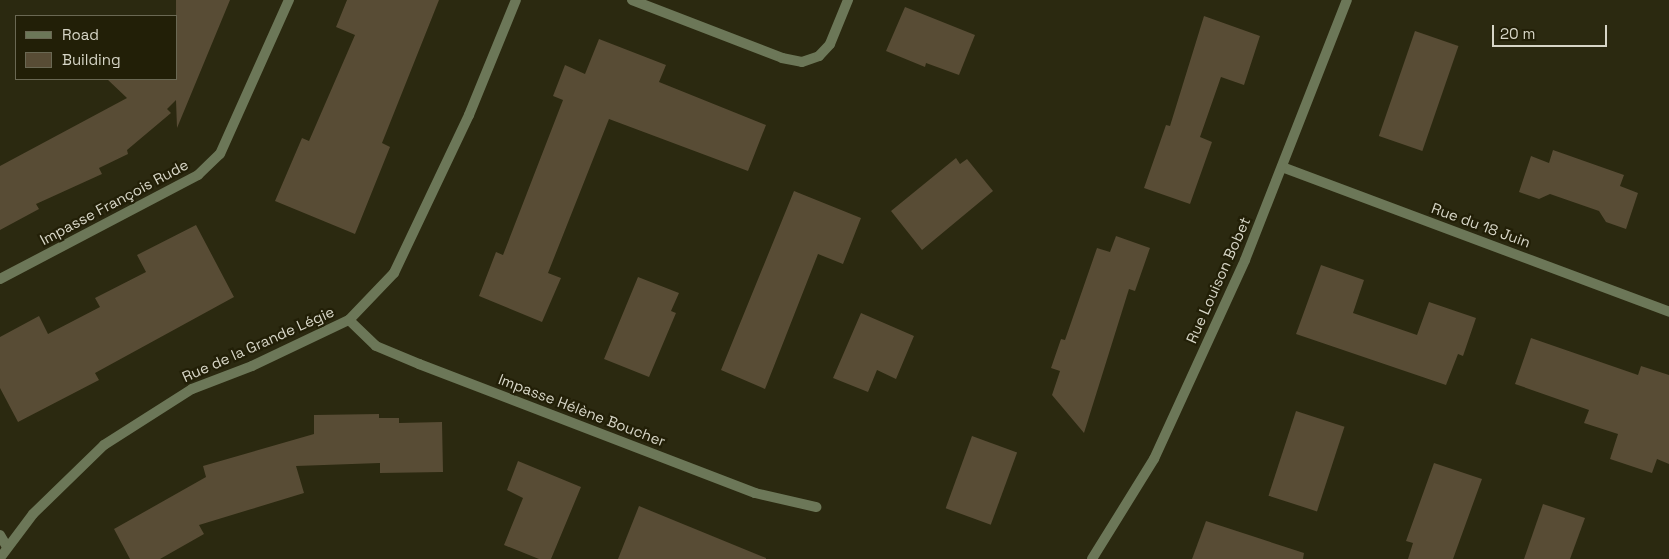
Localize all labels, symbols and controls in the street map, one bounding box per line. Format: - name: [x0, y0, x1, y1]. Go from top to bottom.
- legend: [15, 15, 178, 80]
- scale bar: [1494, 15, 1609, 47]
- text: 20 m: [1500, 24, 1535, 43]
- text: Road: [62, 25, 99, 44]
- text: Building: [62, 50, 121, 69]
- street label: Impasse François Rude: [37, 155, 191, 249]
- street label: Rue du 18 Juin: [1429, 199, 1533, 251]
- street label: Rue Louison Bobet: [1182, 214, 1254, 346]
- street label: Rue de la Grande Légie: [179, 302, 337, 386]
- street label: Impasse Hélène Boucher: [496, 370, 668, 450]

